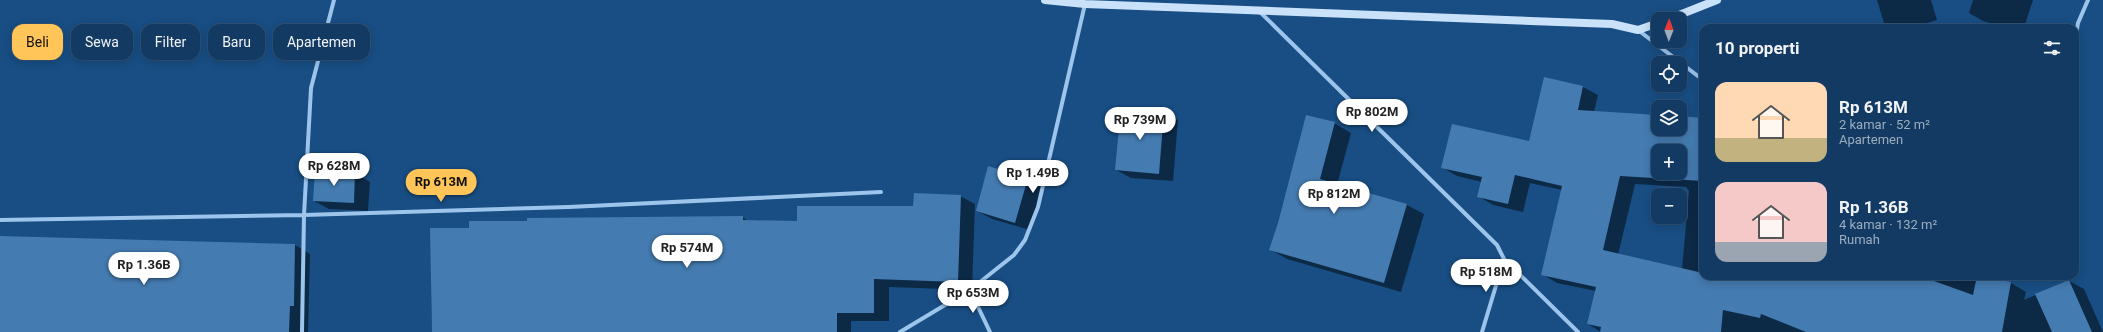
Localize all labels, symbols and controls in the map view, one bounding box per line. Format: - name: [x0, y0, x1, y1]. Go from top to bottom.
- north arrow: [1651, 12, 1687, 48]
- map controls: [1651, 12, 1687, 224]
- chip: Beli: [12, 24, 63, 60]
- chip: Sewa: [71, 24, 133, 60]
- chip: Filter: [141, 24, 200, 60]
- chip: Baru: [208, 24, 265, 60]
- chip: Apartemen: [273, 24, 370, 60]
- icon: filters: [2041, 37, 2063, 59]
- text: 10 properti: [1715, 38, 1800, 58]
- button: locate: [1651, 56, 1687, 92]
- text: Rp 613M: [1839, 97, 1908, 117]
- icon: home: [1747, 98, 1795, 146]
- pin: Rp 802M: [1335, 99, 1409, 133]
- button: layers: [1651, 100, 1687, 136]
- text: Rp 802M: [1346, 104, 1398, 119]
- pin: Rp 739M: [1103, 107, 1177, 141]
- text: Rp 739M: [1114, 112, 1166, 127]
- text: 2 kamar · 52 m²: [1839, 117, 1930, 132]
- text: Apartemen: [1839, 132, 1903, 147]
- button: +: [1651, 144, 1687, 180]
- pin: Rp 628M: [297, 153, 371, 187]
- text: Rp 628M: [308, 158, 360, 173]
- pin: Rp 1.49B: [992, 160, 1074, 194]
- text: Rp 1.49B: [1006, 165, 1060, 180]
- pin: Rp 613M: [404, 169, 478, 203]
- text: Rp 613M: [415, 174, 467, 189]
- pin: Rp 812M: [1297, 181, 1371, 215]
- text: Rp 812M: [1308, 186, 1360, 201]
- button: −: [1651, 188, 1687, 224]
- text: Rp 1.36B: [1839, 197, 1909, 217]
- icon: home: [1747, 198, 1795, 246]
- text: 4 kamar · 132 m²: [1839, 217, 1937, 232]
- text: Rumah: [1839, 232, 1880, 247]
- pin: Rp 574M: [650, 235, 724, 269]
- text: Rp 574M: [661, 240, 713, 255]
- pin: Rp 1.36B: [103, 252, 185, 286]
- text: Rp 1.36B: [117, 257, 171, 272]
- pin: Rp 518M: [1449, 259, 1523, 293]
- text: Rp 518M: [1460, 264, 1512, 279]
- pin: Rp 653M: [936, 280, 1010, 314]
- text: Rp 653M: [947, 285, 999, 300]

